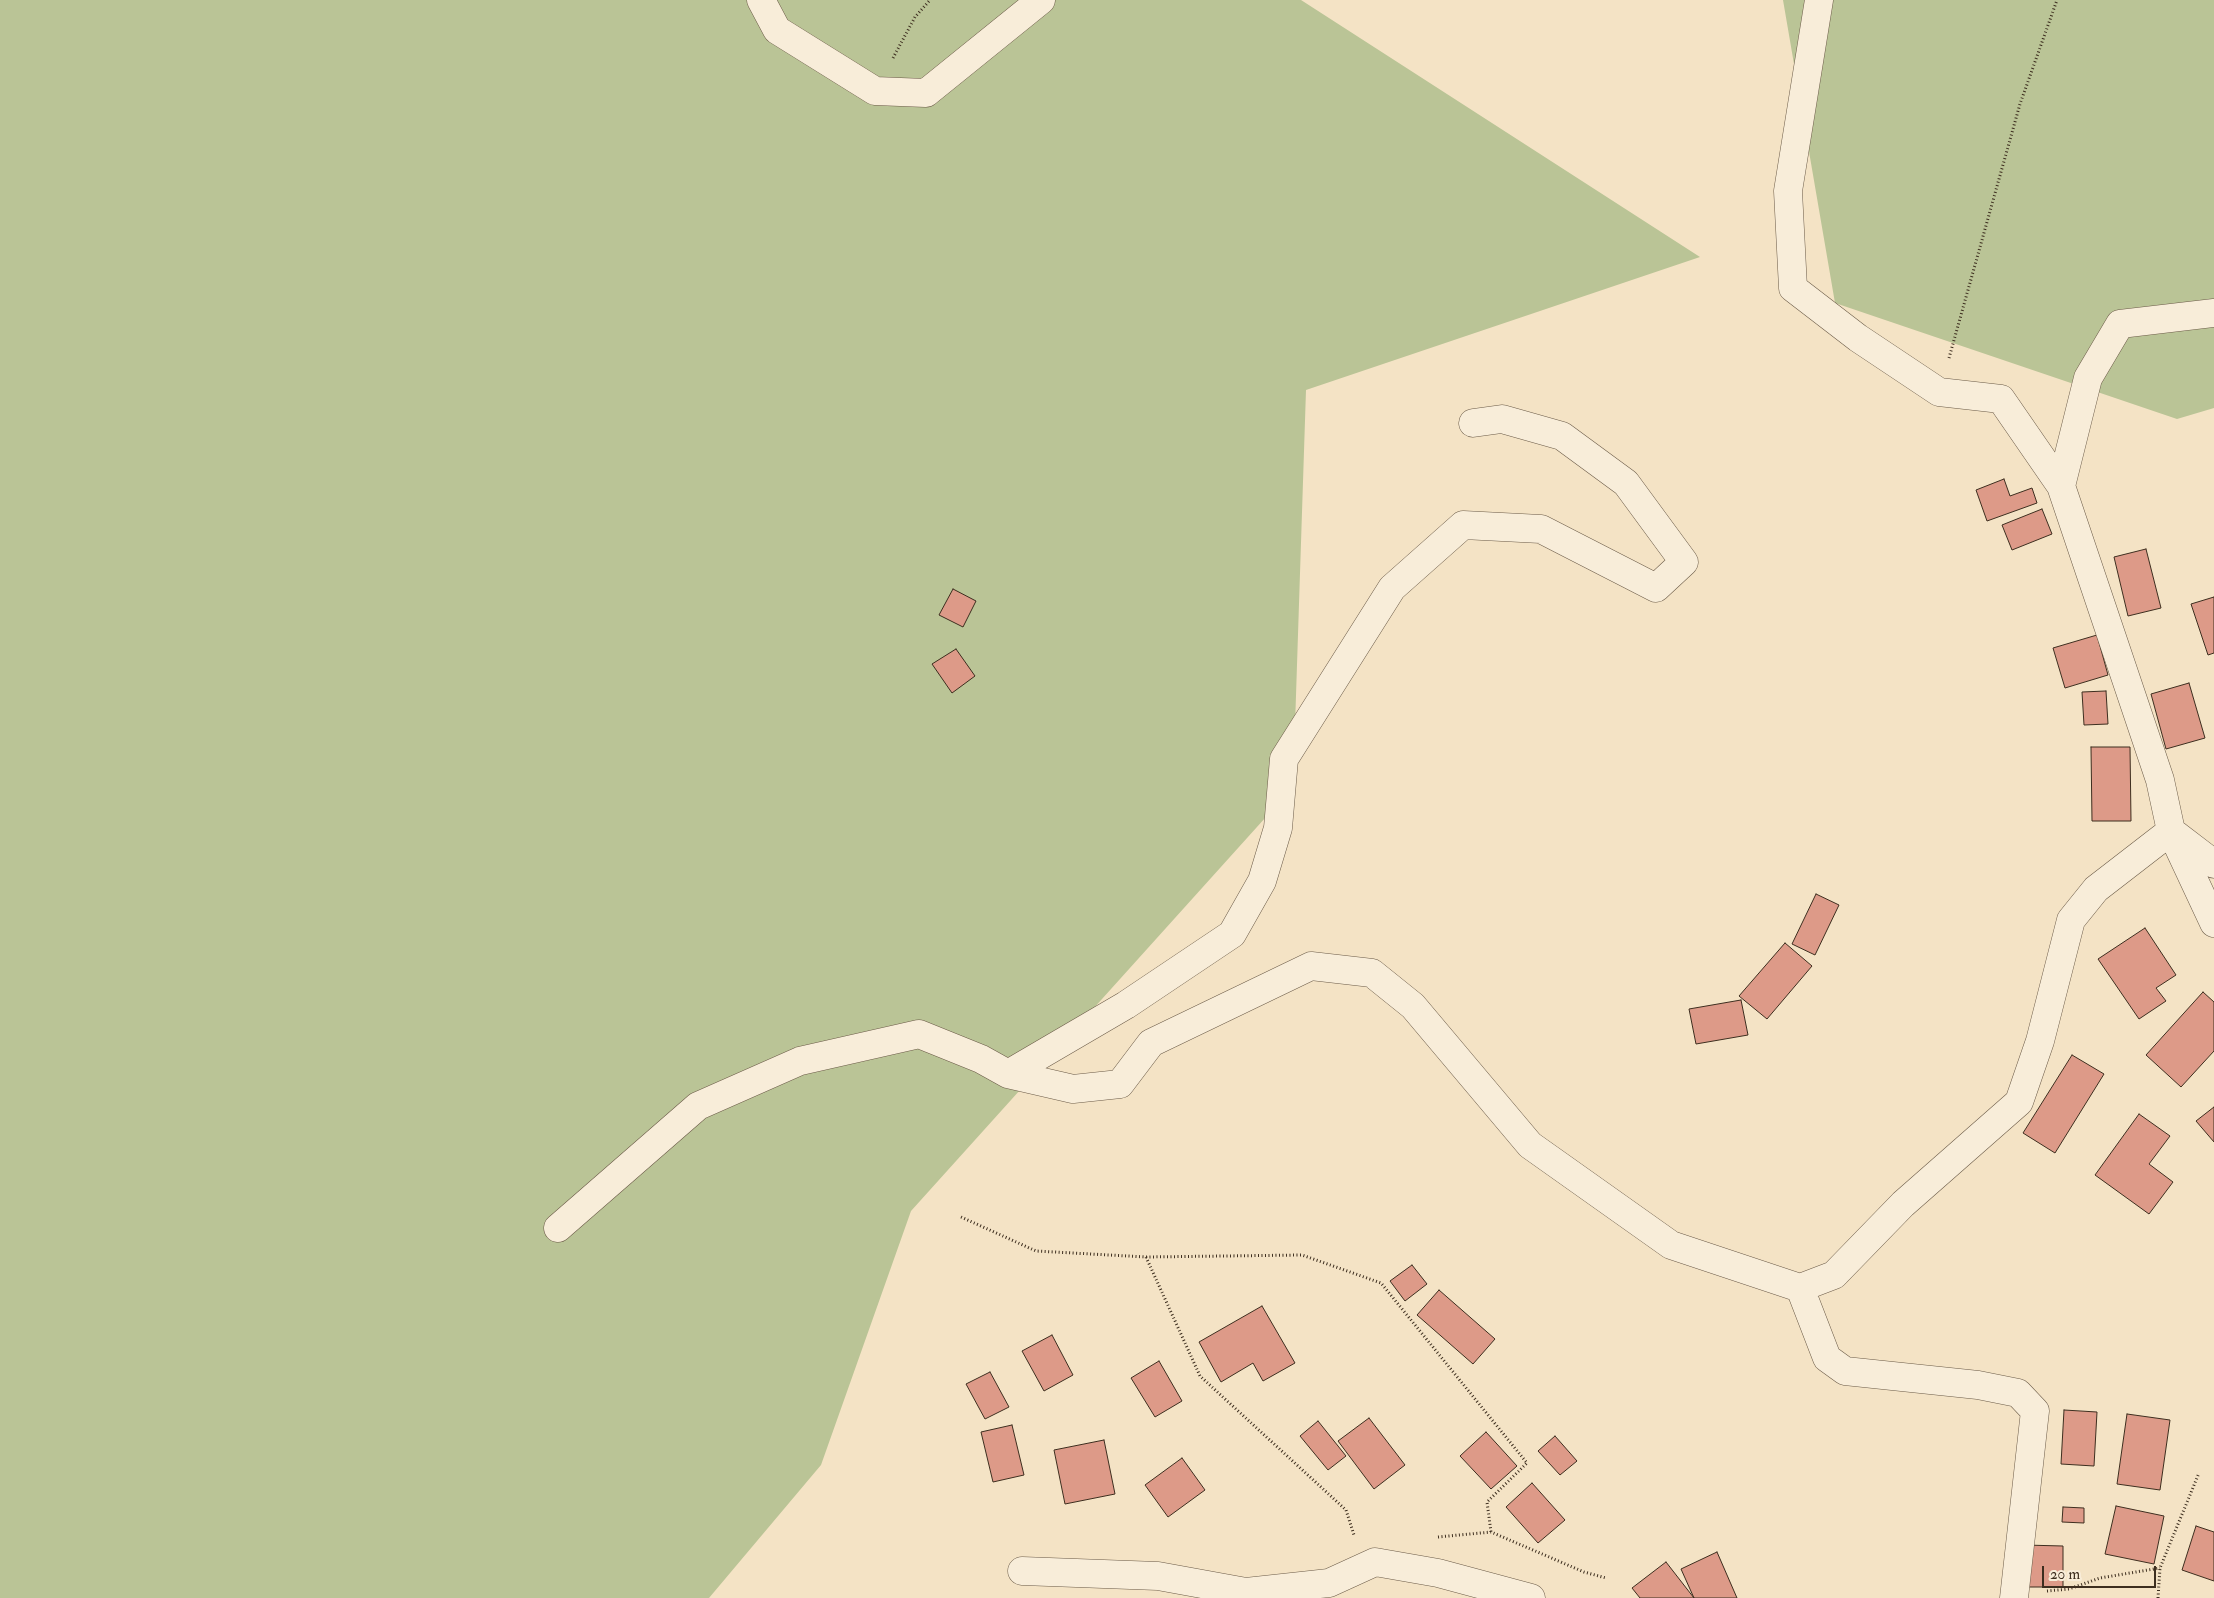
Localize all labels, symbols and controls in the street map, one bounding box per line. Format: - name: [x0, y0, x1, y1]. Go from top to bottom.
- scale bar: [2044, 1556, 2158, 1588]
- text: 20 m: [2050, 1565, 2080, 1584]

